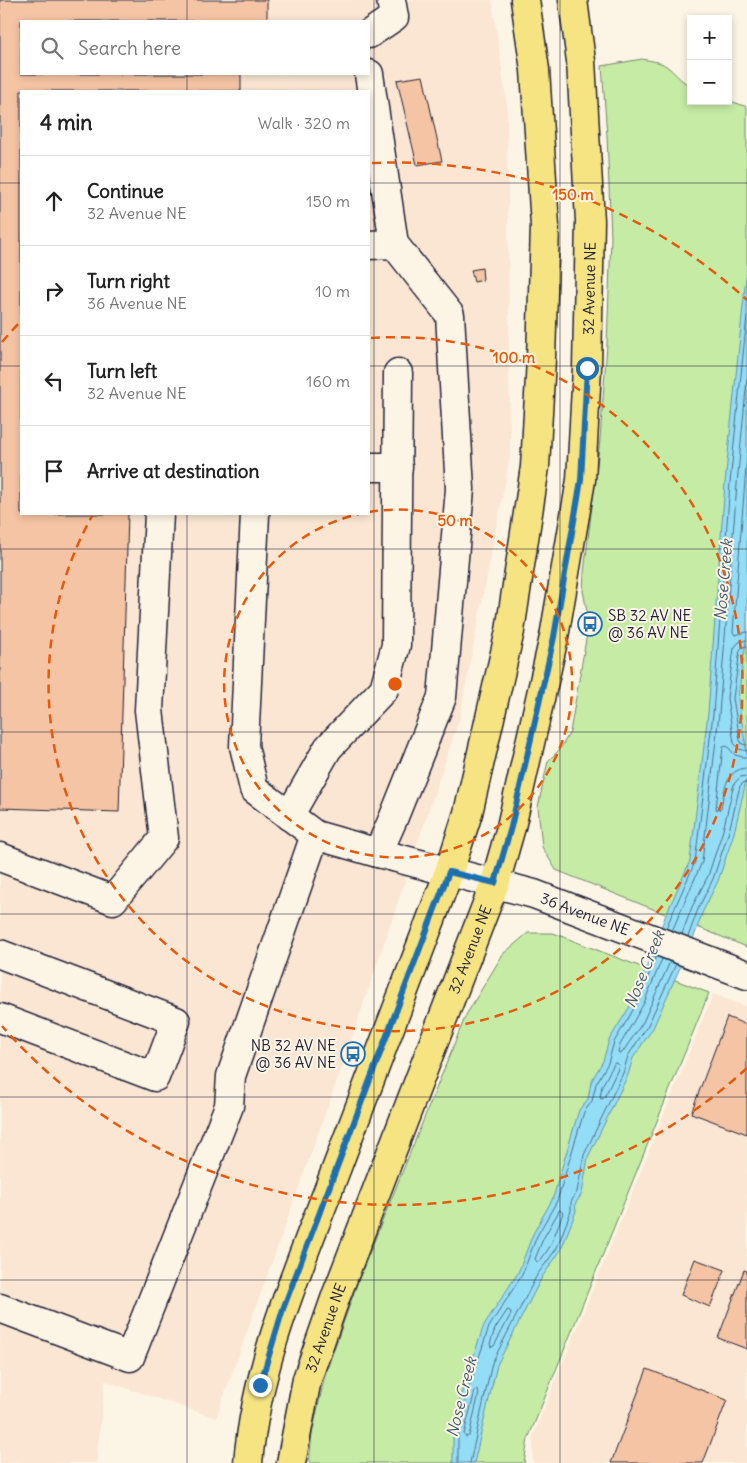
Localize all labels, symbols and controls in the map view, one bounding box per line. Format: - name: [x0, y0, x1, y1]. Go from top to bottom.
- map controls: [687, 15, 732, 105]
- button: +: [687, 15, 732, 60]
- search box: [20, 20, 370, 75]
- icon: search: [38, 34, 66, 62]
- text: Search here: [78, 36, 181, 60]
- button: −: [687, 60, 732, 105]
- text: 4 min: [40, 109, 92, 136]
- text: Walk · 320 m: [258, 113, 350, 133]
- text: Continue: [87, 179, 164, 203]
- text: 150 m: [552, 185, 594, 204]
- icon: ahead: [40, 187, 68, 215]
- text: 150 m: [306, 191, 350, 211]
- text: 32 Avenue NE: [87, 203, 187, 223]
- street label: 32 Avenue NE: [578, 241, 599, 335]
- text: Turn right: [87, 269, 170, 293]
- icon: right: [40, 277, 68, 305]
- text: 10 m: [315, 281, 350, 301]
- text: 36 Avenue NE: [87, 293, 187, 313]
- text: 100 m: [493, 348, 535, 367]
- route start: [576, 357, 599, 380]
- text: Turn left: [87, 359, 157, 383]
- icon: left: [40, 367, 68, 395]
- text: 160 m: [306, 371, 350, 391]
- text: 32 Avenue NE: [87, 383, 187, 403]
- icon: arrive: [40, 457, 68, 485]
- text: Arrive at destination: [87, 459, 260, 483]
- text: 50 m: [437, 511, 473, 530]
- water label: Nose Creek: [709, 537, 737, 621]
- place label: SB 32 AV NE @ 36 AV NE: [608, 606, 692, 642]
- bus stop icon: SB 32 AV NE @ 36 AV NE: [577, 611, 603, 637]
- centre of rings: [386, 675, 404, 693]
- street label: 36 Avenue NE: [538, 888, 633, 939]
- street label: 32 Avenue NE: [444, 902, 495, 996]
- water label: Nose Creek: [619, 926, 669, 1011]
- place label: NB 32 AV NE @ 36 AV NE: [251, 1036, 336, 1072]
- bus stop icon: NB 32 AV NE @ 36 AV NE: [340, 1041, 366, 1067]
- street label: 32 Avenue NE: [301, 1280, 350, 1375]
- water label: Nose Creek: [441, 1353, 481, 1439]
- route end: [249, 1374, 272, 1397]

